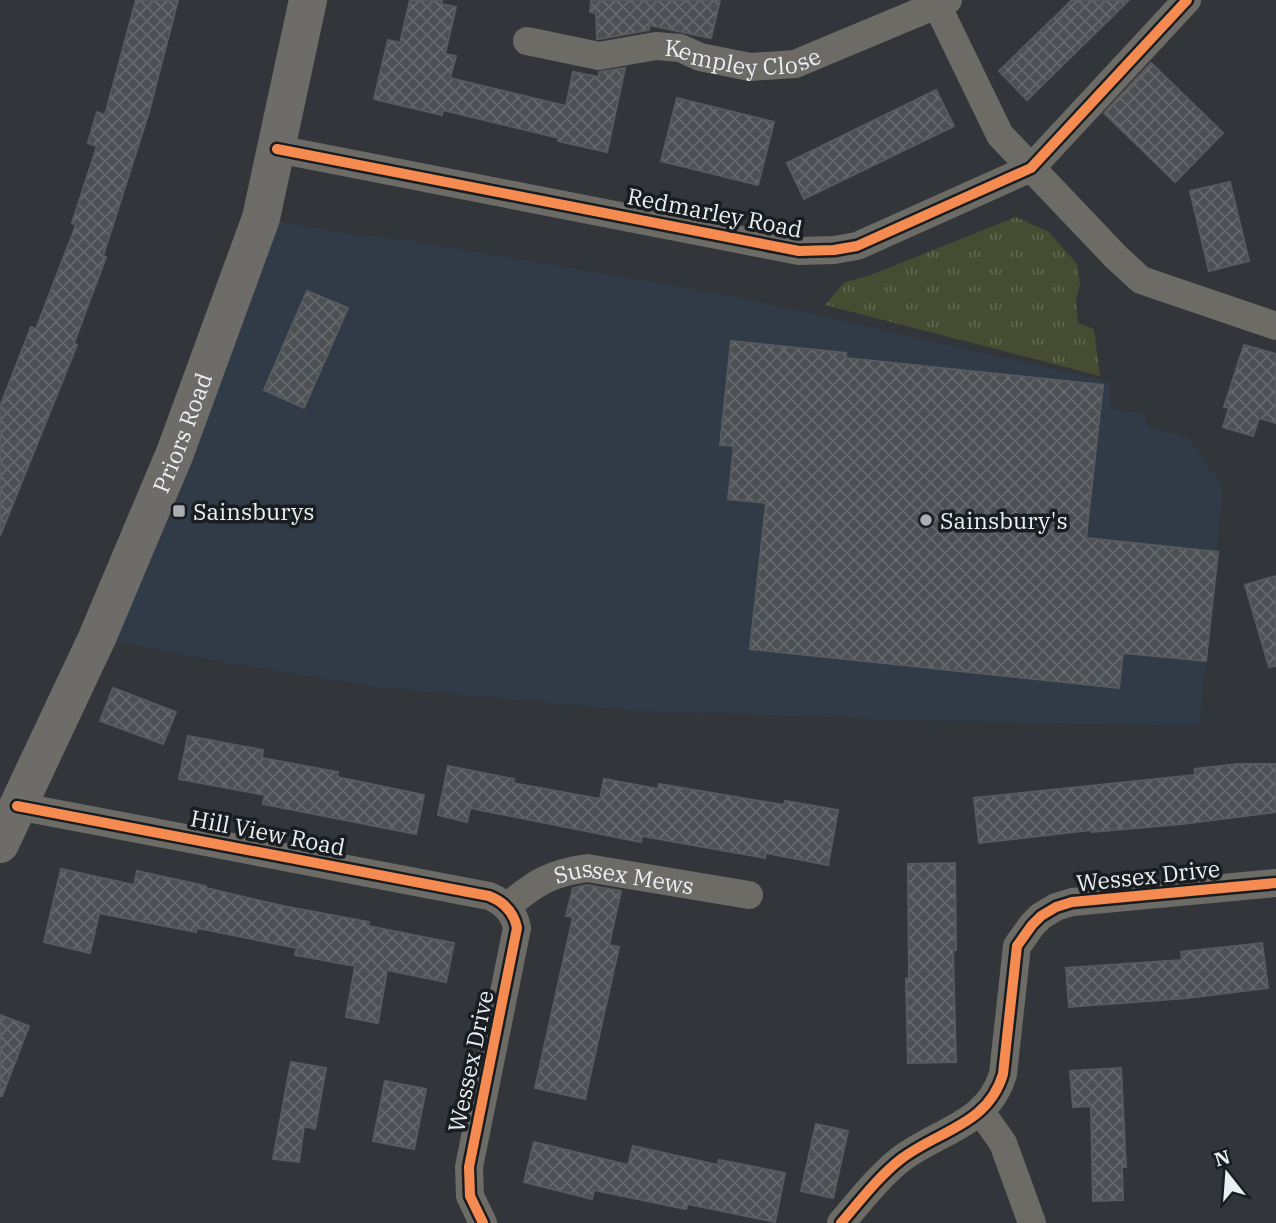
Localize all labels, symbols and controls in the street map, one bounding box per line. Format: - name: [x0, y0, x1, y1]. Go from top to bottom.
- street label: Kempley Close: [664, 32, 825, 82]
- street label: Redmarley Road: [625, 180, 805, 244]
- street label: Priors Road: [145, 368, 218, 497]
- place label: Sainsburys: [193, 496, 314, 526]
- marker: Sainsburys: [171, 503, 187, 519]
- place label: Sainsbury's: [940, 505, 1068, 535]
- marker: Sainsbury's: [918, 512, 934, 528]
- street label: Hill View Road: [188, 802, 348, 862]
- street label: Sussex Mews: [550, 852, 696, 901]
- street label: Wessex Drive: [1075, 853, 1221, 897]
- street label: Wessex Drive: [440, 987, 500, 1135]
- north arrow: [1192, 1139, 1262, 1209]
- text: N: [1211, 1144, 1233, 1171]

